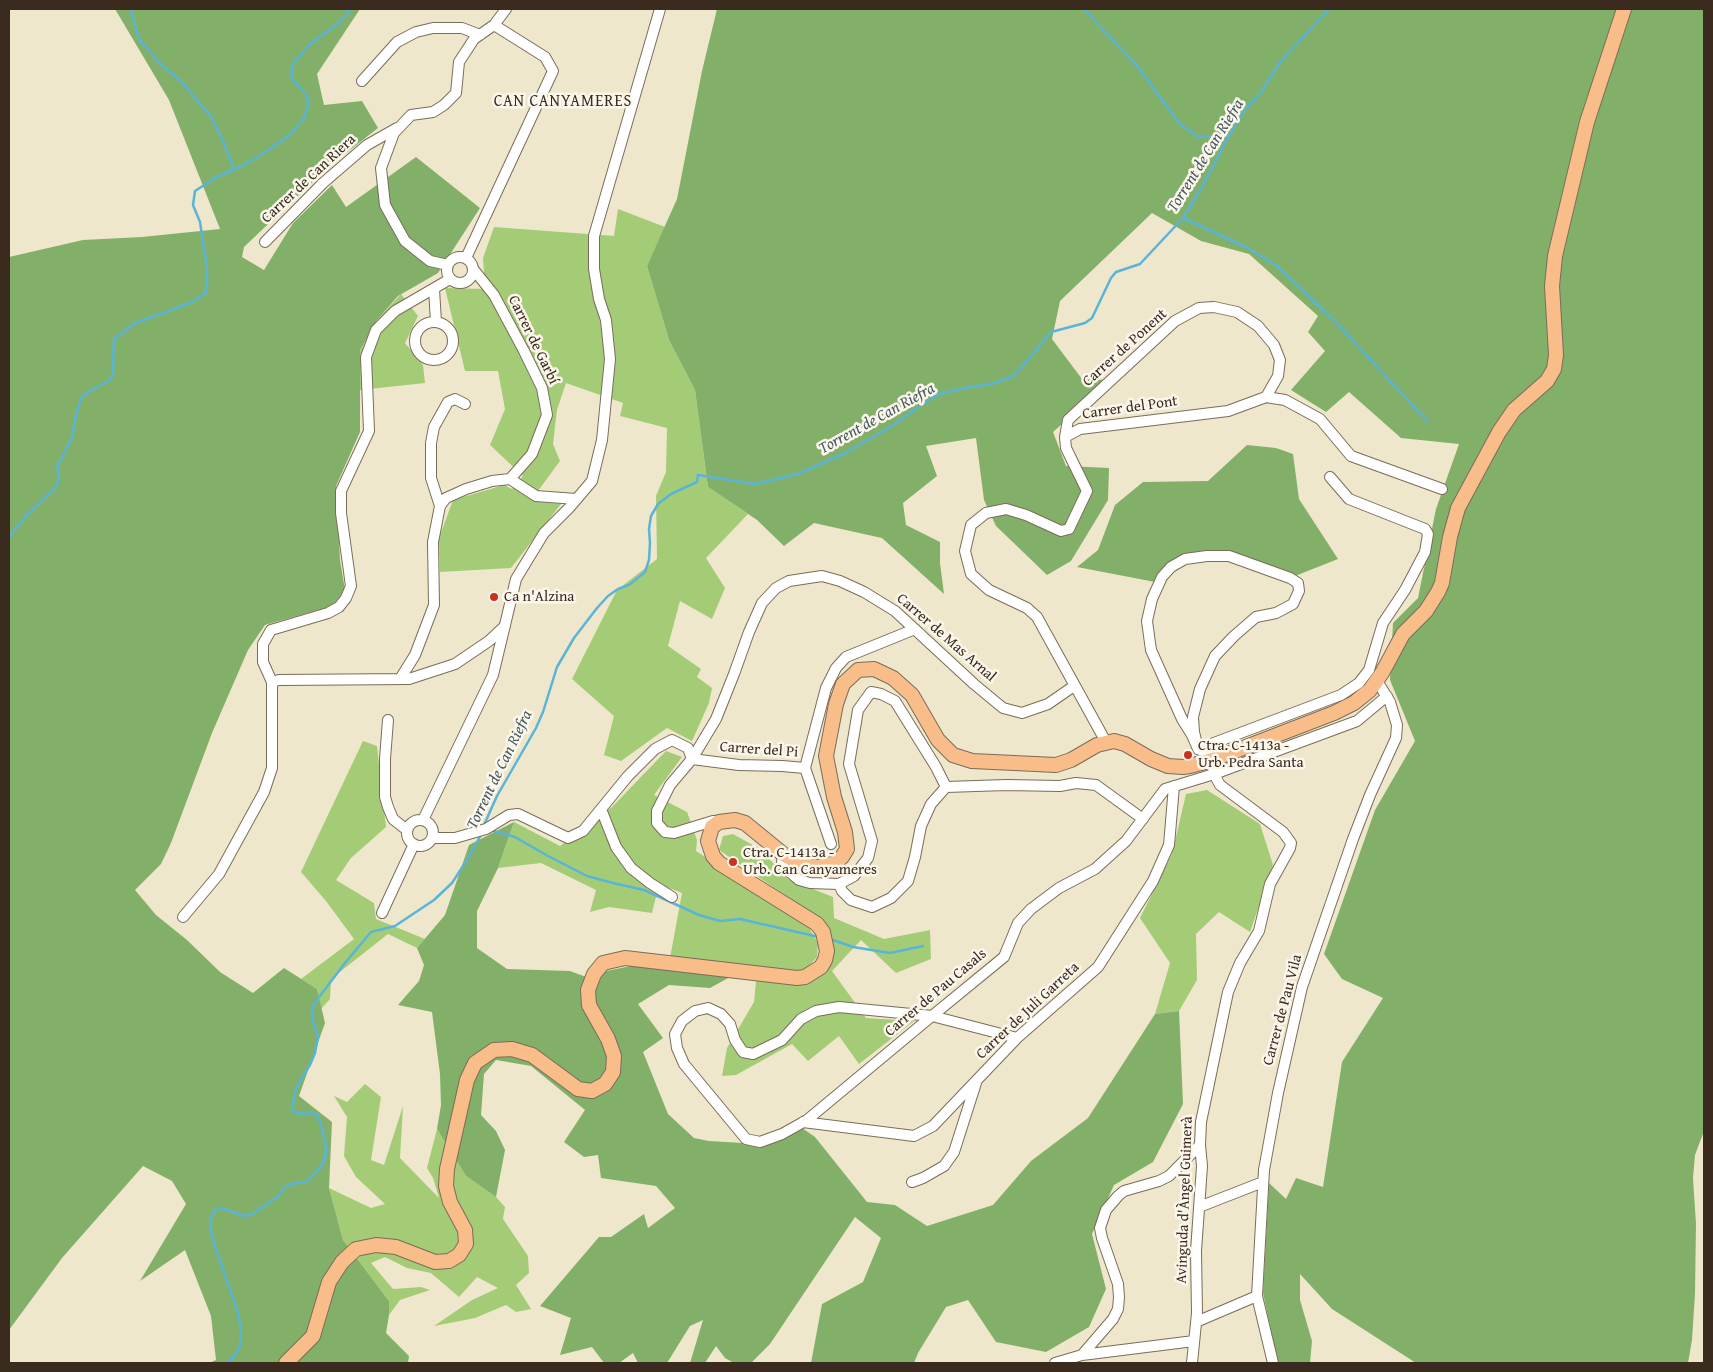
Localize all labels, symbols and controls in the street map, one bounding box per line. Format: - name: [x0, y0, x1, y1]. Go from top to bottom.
- district label: CAN CANYAMERES: [492, 92, 634, 112]
- water label: Torrent de Can Riefra: [1164, 96, 1248, 216]
- street label: Carrer de Can Riera: [258, 131, 360, 227]
- street label: Carrer de Garbí: [504, 293, 562, 387]
- street label: Carrer de Ponent: [1079, 305, 1171, 391]
- water label: Torrent de Can Riefra: [816, 379, 938, 459]
- street label: Carrer del Pont: [1081, 392, 1179, 424]
- place label: Ca n'Alzina: [504, 588, 574, 606]
- street label: Carrer de Mas Arnal: [893, 590, 999, 686]
- marker: Ca n'Alzina: [488, 591, 500, 603]
- water label: Torrent de Can Riefra: [463, 708, 537, 832]
- place label: Ctra. C-1413a - Urb. Pedra Santa: [1198, 737, 1304, 772]
- street label: Carrer del Pi: [719, 738, 799, 762]
- marker: Ctra. C-1413a - Urb. Pedra Santa: [1182, 749, 1194, 761]
- place label: Ctra. C-1413a - Urb. Can Canyameres: [743, 844, 877, 879]
- marker: Ctra. C-1413a - Urb. Can Canyameres: [727, 856, 739, 868]
- street label: Carrer de Pau Casals: [881, 945, 991, 1041]
- street label: Carrer de Pau Vila: [1260, 953, 1306, 1067]
- street label: Carrer de Juli Garreta: [973, 959, 1083, 1063]
- street label: Avinguda d'Àngel Guimerà: [1173, 1116, 1197, 1284]

